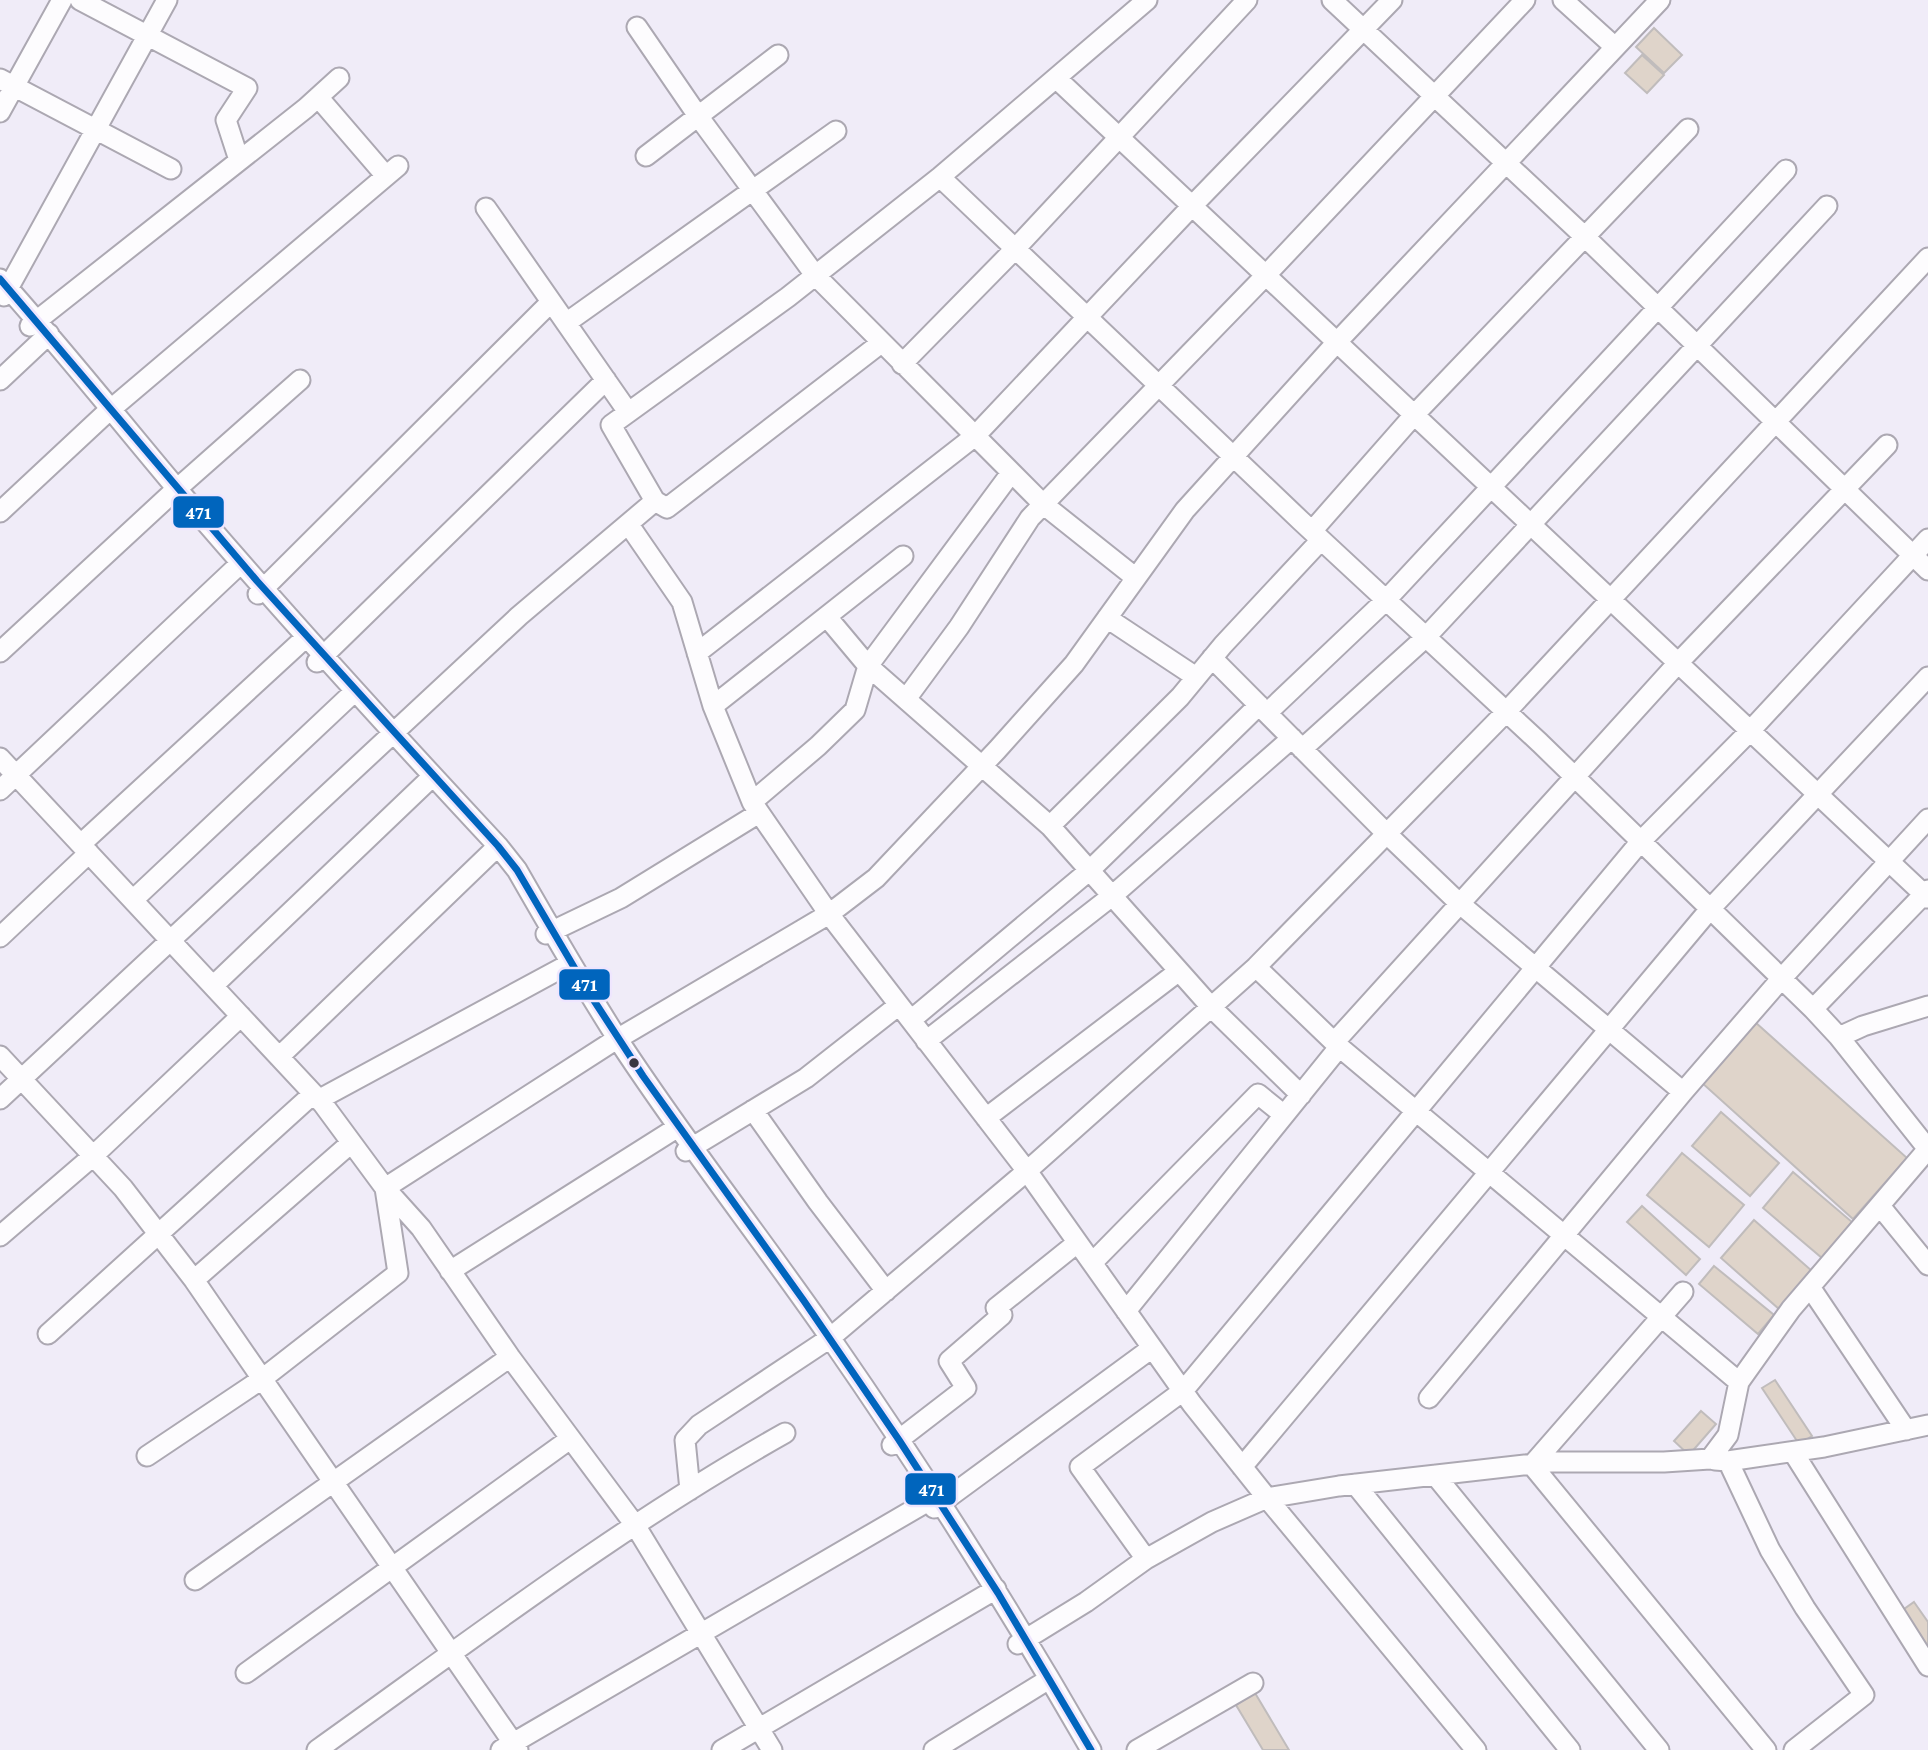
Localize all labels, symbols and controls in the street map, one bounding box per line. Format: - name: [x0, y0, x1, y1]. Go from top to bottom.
- line badge: 471: [172, 495, 225, 529]
- text: 471: [185, 502, 211, 523]
- line badge: 471: [558, 968, 611, 1001]
- text: 471: [571, 974, 597, 995]
- unlabelled marker: [627, 1056, 641, 1070]
- line badge: 471: [904, 1472, 957, 1506]
- text: 471: [918, 1479, 944, 1500]

